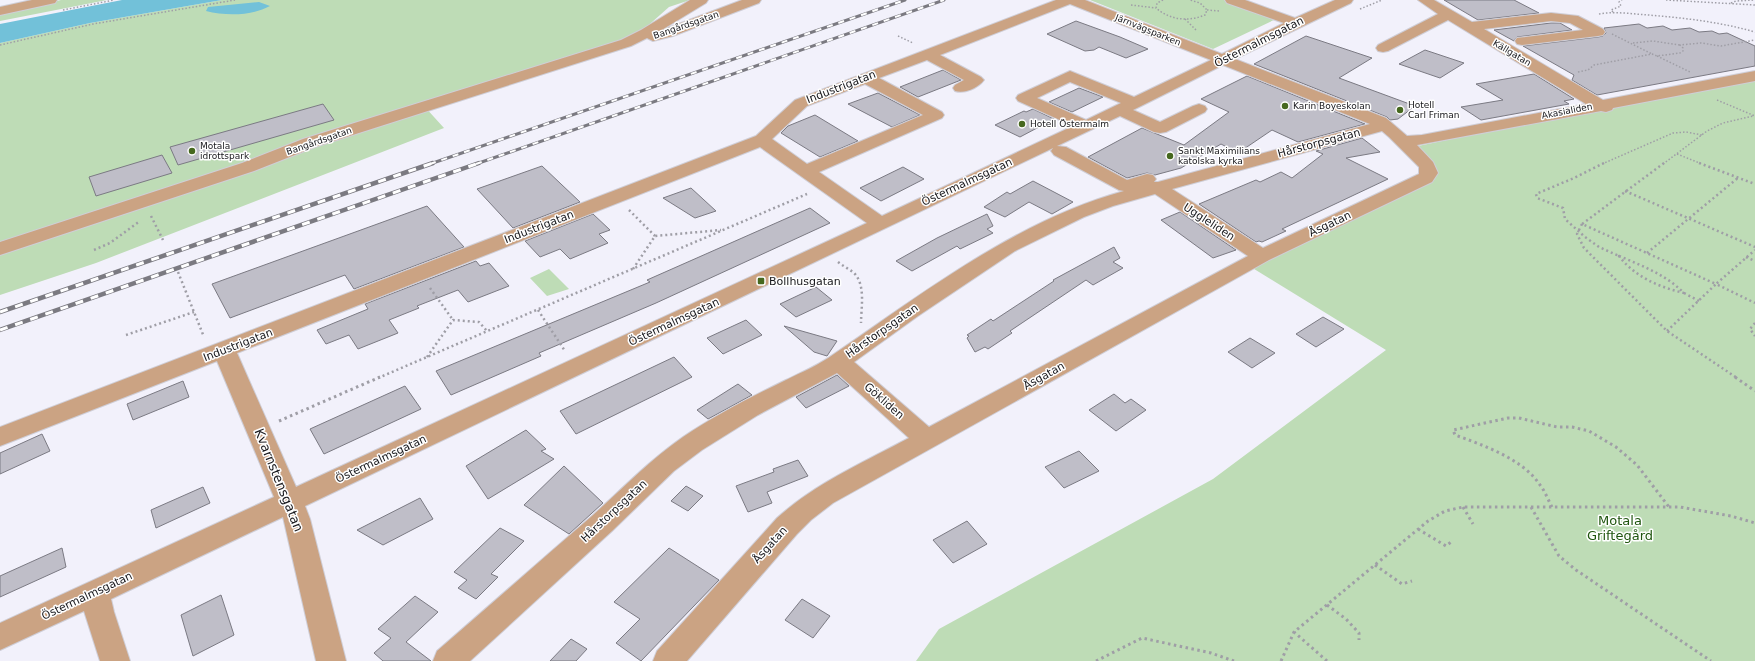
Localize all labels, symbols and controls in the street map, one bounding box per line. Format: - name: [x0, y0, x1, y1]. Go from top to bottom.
- street label: Bangårdsgatan: [652, 9, 720, 41]
- street label: Järnvägsparken: [1113, 12, 1182, 48]
- street label: Östermalmsgatan: [1212, 14, 1306, 70]
- street label: Källgatan: [1491, 38, 1533, 68]
- street label: Industrigatan: [804, 68, 878, 106]
- place label: Hotell Carl Friman: [1408, 100, 1460, 120]
- marker: Karin Boyeskolan: [1280, 101, 1290, 111]
- place label: Karin Boyeskolan: [1293, 101, 1370, 111]
- street label: Akasialiden: [1541, 101, 1593, 121]
- marker: Hotell Carl Friman: [1395, 105, 1405, 115]
- marker: Hotell Östermalm: [1017, 119, 1027, 129]
- place label: Hotell Östermalm: [1030, 119, 1109, 129]
- street label: Bangårdsgatan: [285, 125, 353, 157]
- street label: Hårstorpsgatan: [1276, 126, 1362, 160]
- place label: Motala idrottspark: [200, 141, 250, 161]
- marker: Motala idrottspark: [187, 146, 197, 156]
- place label: Sankt Maximilians katolska kyrka: [1178, 146, 1260, 166]
- marker: Sankt Maximilians katolska kyrka: [1165, 151, 1175, 161]
- street label: Östermalmsgatan: [920, 155, 1014, 209]
- street label: Uggleliden: [1181, 201, 1237, 243]
- street label: Industrigatan: [502, 208, 576, 246]
- street label: Åsgatan: [1307, 209, 1353, 239]
- place label: Bollhusgatan: [769, 275, 841, 288]
- marker: Bollhusgatan: [756, 276, 766, 286]
- street label: Östermalmsgatan: [627, 295, 721, 349]
- street label: Hårstorpsgatan: [843, 301, 921, 361]
- street label: Industrigatan: [201, 326, 275, 364]
- street label: Åsgatan: [1021, 359, 1067, 393]
- street label: Gökliden: [861, 380, 907, 422]
- street label: Kvarnstensgatan: [251, 426, 307, 534]
- street label: Östermalmsgatan: [334, 432, 428, 486]
- street label: Hårstorpsgatan: [578, 477, 650, 545]
- park label: Motala Griftegård: [1587, 513, 1653, 543]
- street label: Åsgatan: [750, 524, 790, 566]
- street label: Östermalmsgatan: [40, 569, 134, 623]

